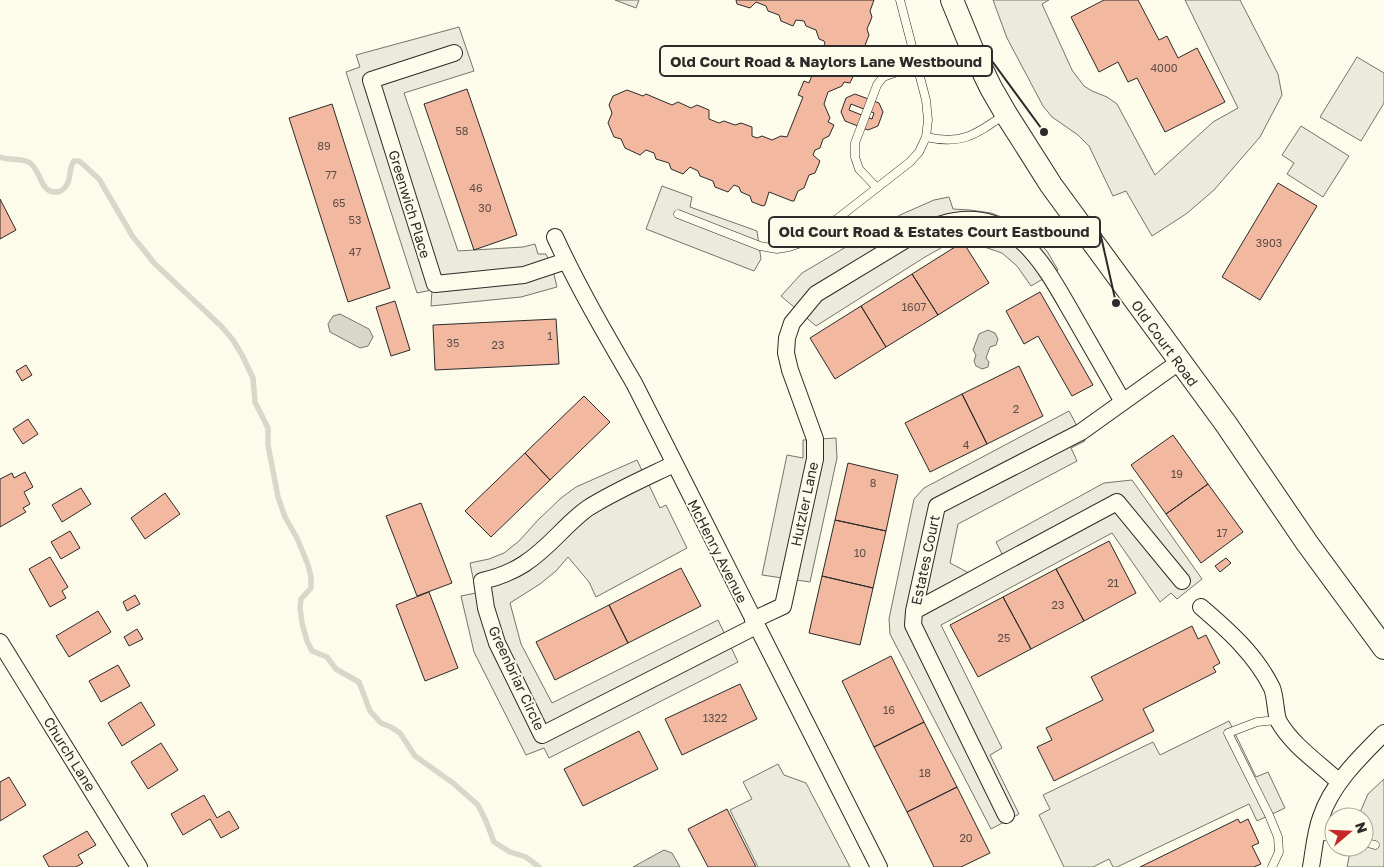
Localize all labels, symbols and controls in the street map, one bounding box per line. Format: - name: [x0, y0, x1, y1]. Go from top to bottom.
- callout: Old Court Road & Naylors Lane Westbound: [660, 46, 992, 76]
- text: Old Court Road & Naylors Lane Westbound: [670, 52, 982, 70]
- house number: 4000: [1150, 61, 1178, 74]
- house number: 58: [455, 124, 469, 137]
- house number: 89: [317, 139, 331, 152]
- street label: Greenwich Place: [385, 148, 435, 260]
- house number: 77: [325, 168, 337, 181]
- house number: 46: [469, 181, 483, 194]
- house number: 65: [332, 196, 346, 209]
- house number: 30: [478, 201, 492, 214]
- house number: 53: [349, 213, 361, 226]
- callout: Old Court Road & Estates Court Eastbound: [769, 217, 1100, 247]
- text: Old Court Road & Estates Court Eastbound: [779, 222, 1089, 240]
- house number: 3903: [1256, 236, 1282, 249]
- house number: 47: [349, 245, 361, 258]
- street label: Old Court Road: [1128, 297, 1202, 389]
- house number: 1607: [902, 300, 926, 313]
- house number: 1: [547, 329, 553, 342]
- house number: 35: [447, 336, 459, 349]
- house number: 23: [492, 338, 504, 351]
- house number: 2: [1013, 402, 1019, 415]
- house number: 4: [963, 438, 970, 451]
- street label: Hutzler Lane: [787, 460, 821, 548]
- house number: 19: [1171, 467, 1183, 480]
- house number: 8: [870, 476, 877, 489]
- street label: McHenry Avenue: [685, 496, 751, 606]
- street label: Estates Court: [907, 513, 943, 607]
- house number: 17: [1216, 526, 1228, 539]
- house number: 10: [854, 546, 866, 559]
- house number: 21: [1107, 576, 1119, 589]
- house number: 23: [1052, 598, 1064, 611]
- street label: Greenbriar Circle: [485, 623, 549, 733]
- house number: 25: [998, 631, 1010, 644]
- house number: 16: [883, 703, 895, 716]
- house number: 1322: [703, 711, 727, 724]
- street label: Church Lane: [40, 714, 100, 794]
- house number: 18: [919, 766, 931, 779]
- north arrow: [1324, 807, 1374, 857]
- text: N: [1352, 820, 1372, 835]
- house number: 20: [959, 831, 973, 844]

